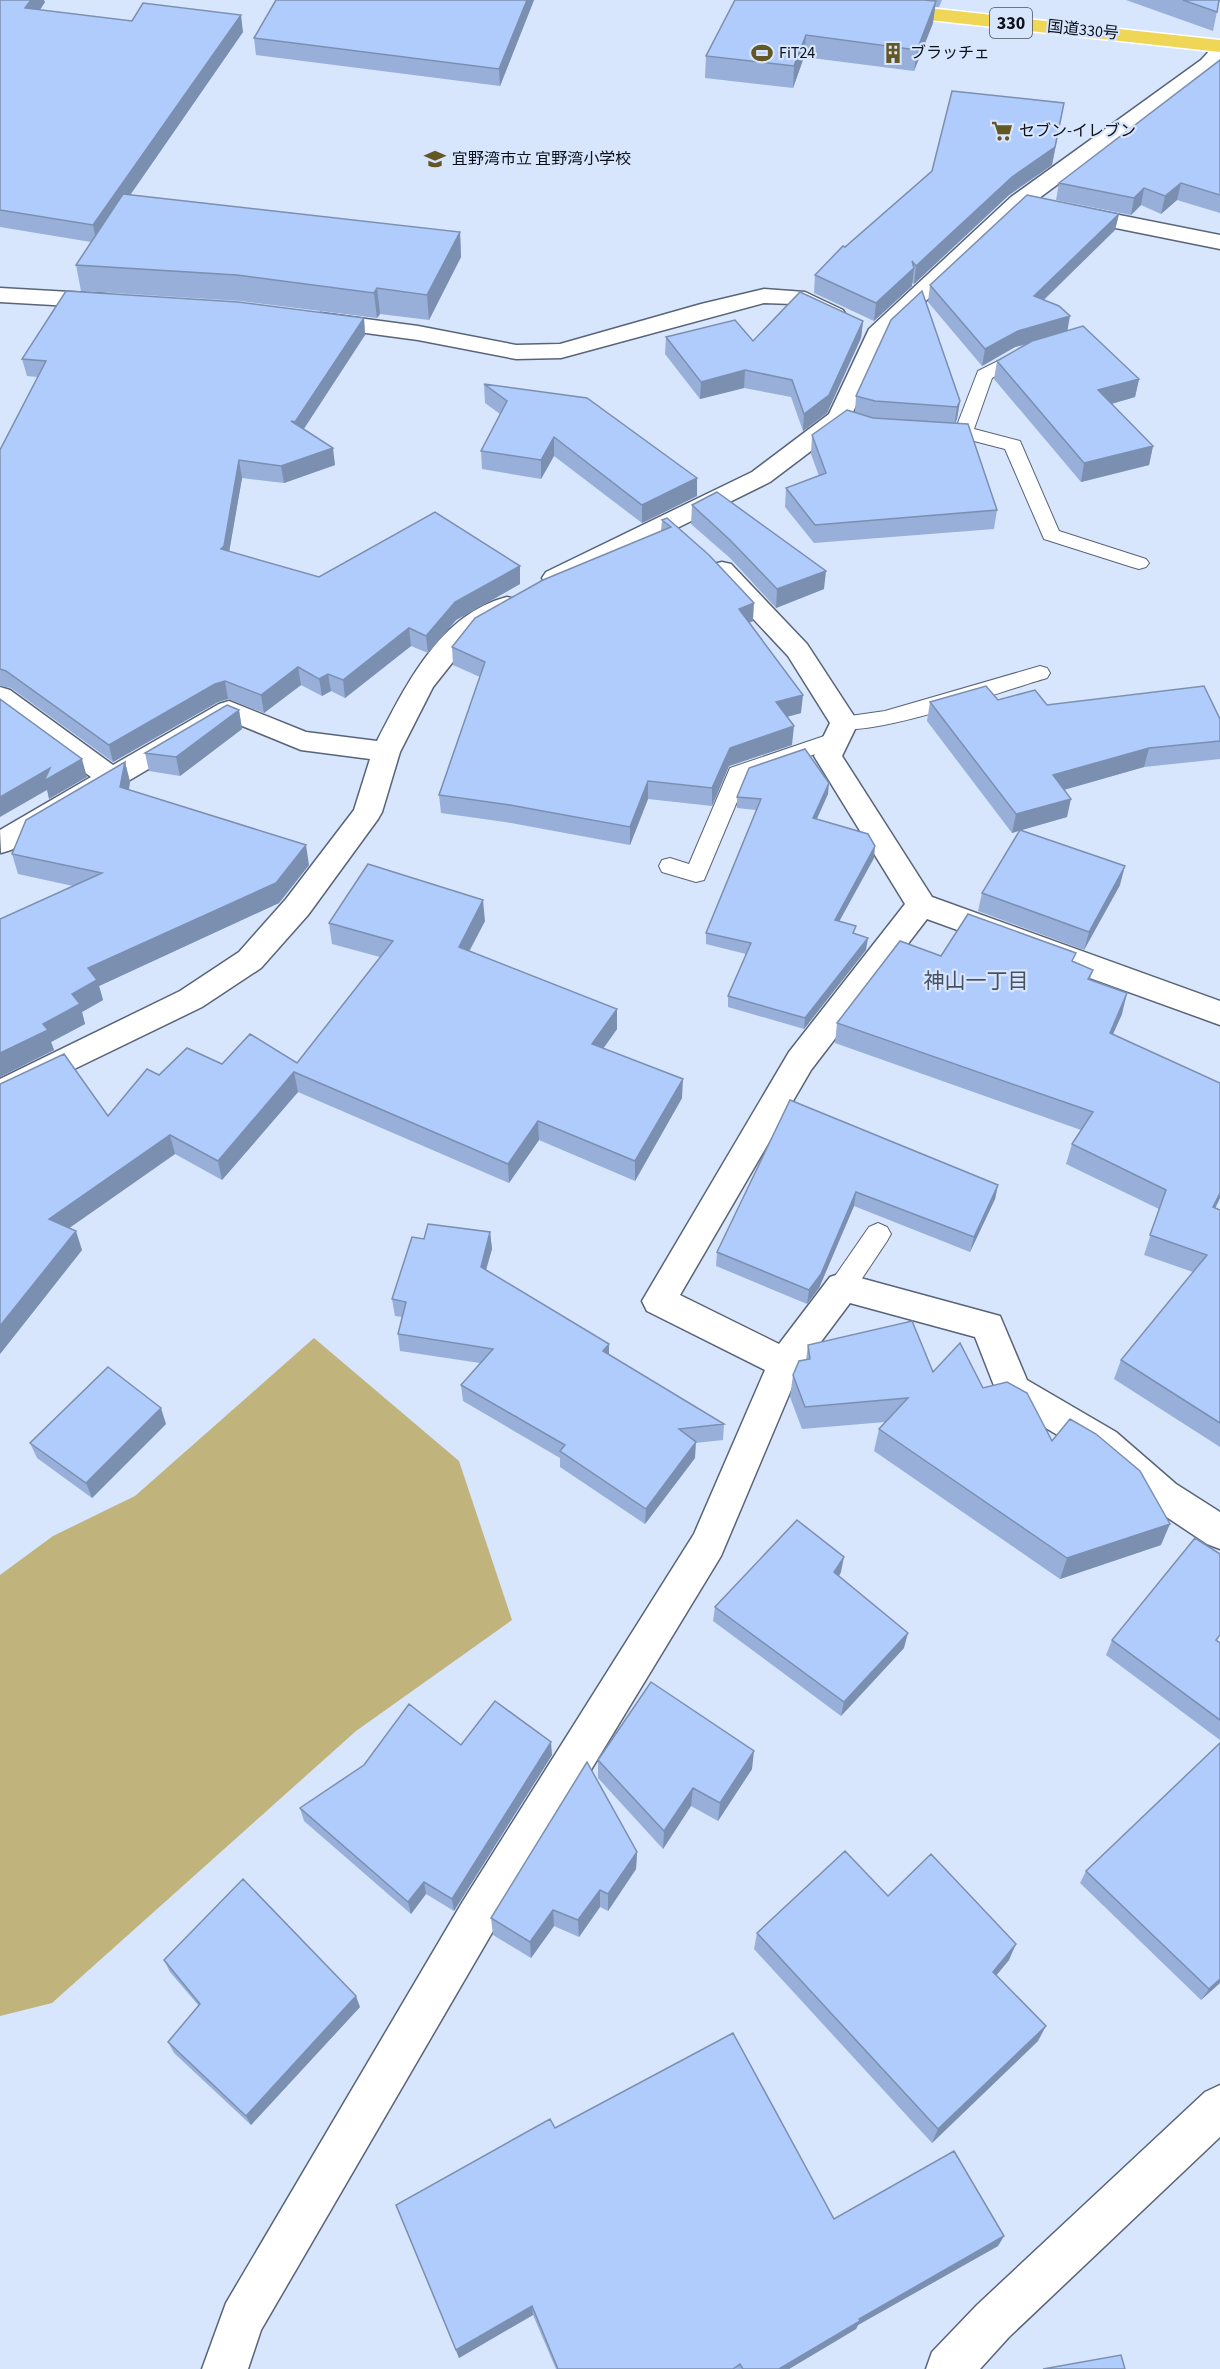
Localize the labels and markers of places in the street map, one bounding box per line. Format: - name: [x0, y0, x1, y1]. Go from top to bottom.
- sports icon: FiT24: [750, 41, 774, 65]
- building icon: ブラッチェ: [881, 41, 905, 65]
- place label: FiT24: [779, 42, 815, 64]
- place label: ブラッチェ: [910, 42, 990, 64]
- supermarket icon: セブン-イレブン: [990, 119, 1014, 143]
- place label: セブン-イレブン: [1019, 120, 1136, 142]
- school or university icon: 宜野湾市立 宜野湾小学校: [423, 147, 447, 171]
- place label: 宜野湾市立 宜野湾小学校: [452, 148, 631, 170]

